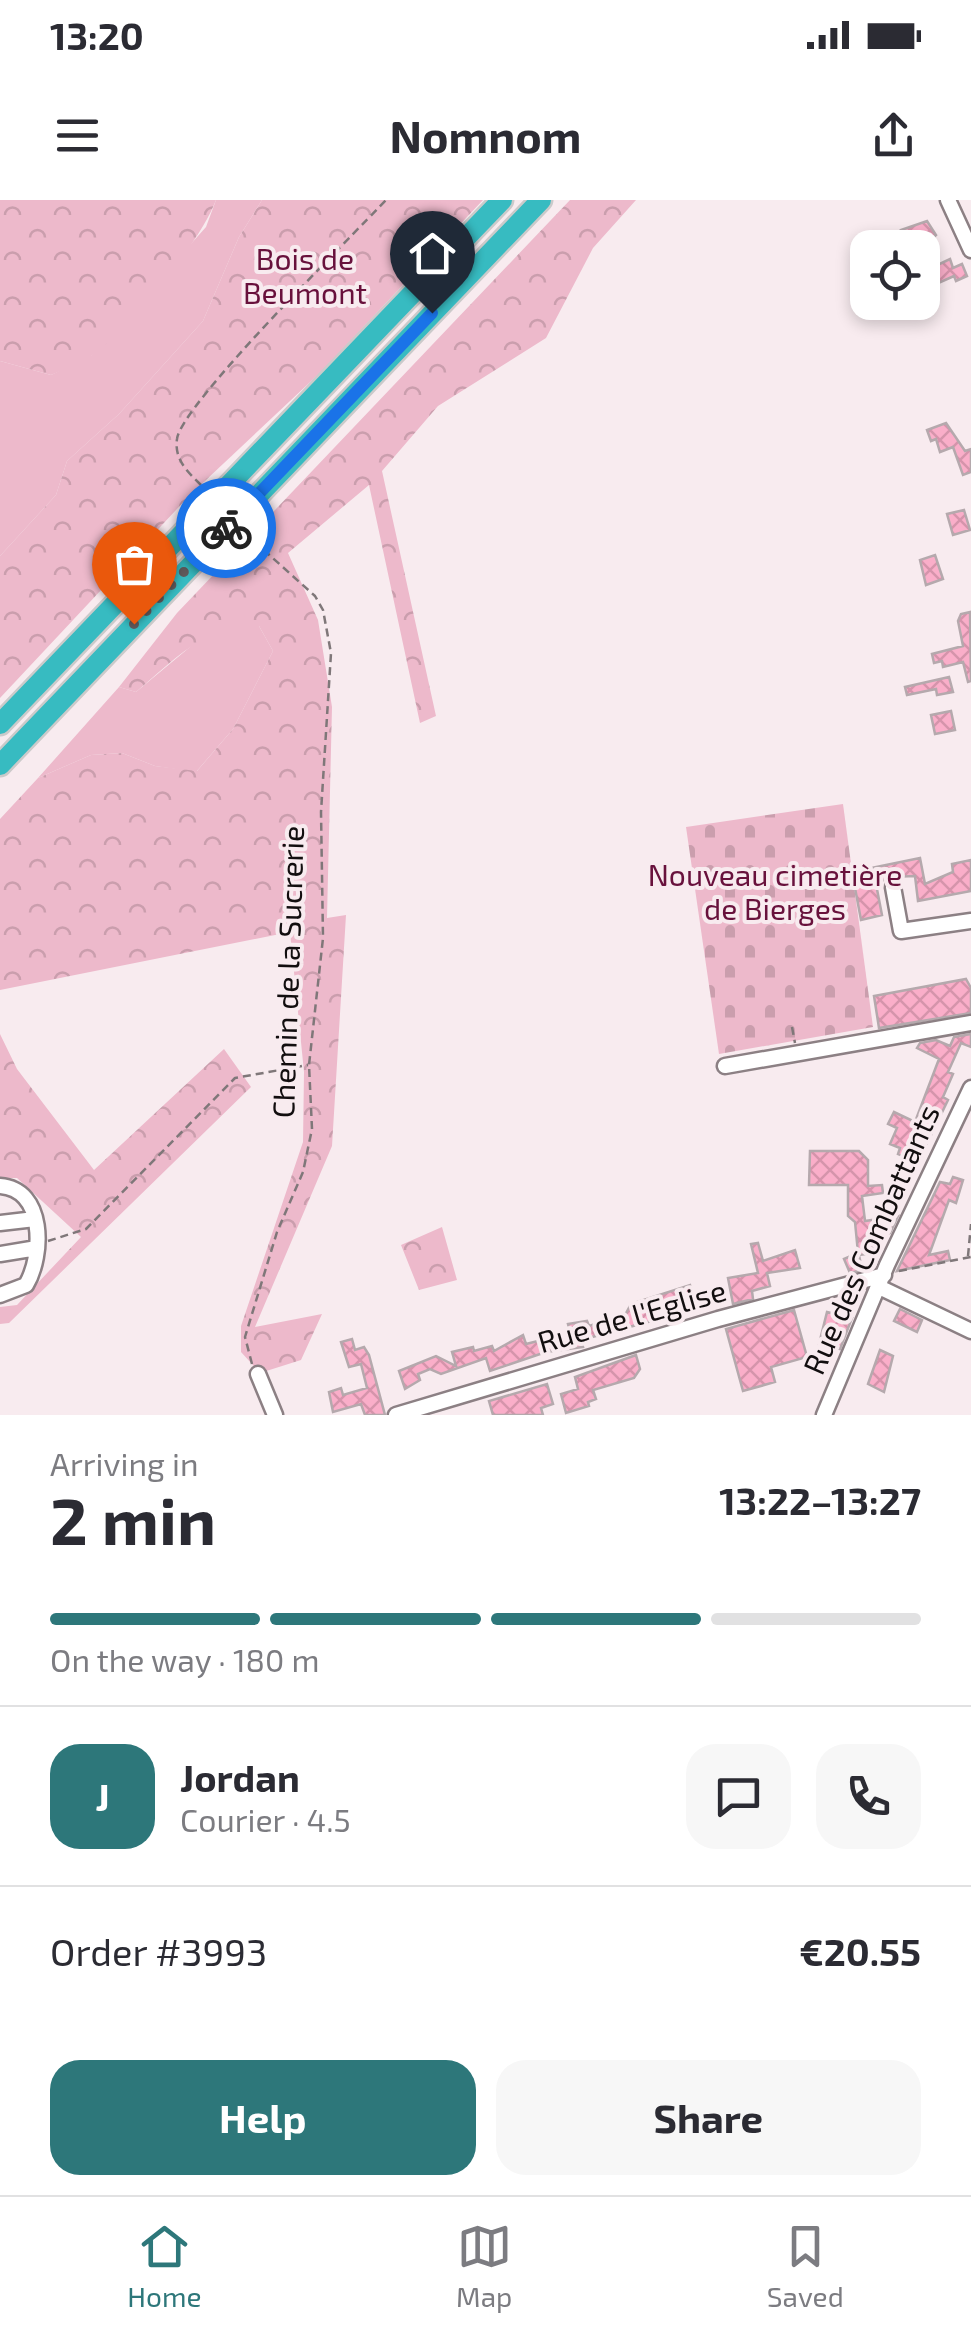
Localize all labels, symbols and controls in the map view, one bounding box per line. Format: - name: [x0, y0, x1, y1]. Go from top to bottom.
- text: 13:20: [50, 12, 144, 58]
- icon: menu: [50, 108, 105, 163]
- text: Nomnom: [390, 108, 581, 162]
- icon: share: [866, 108, 921, 163]
- pin: [390, 211, 475, 314]
- icon: home: [405, 226, 460, 281]
- map controls: [850, 230, 940, 320]
- button: locate: [850, 230, 940, 320]
- park label: Bois de Beumont: [243, 240, 367, 310]
- courier: [176, 478, 276, 578]
- icon: bike: [199, 501, 254, 556]
- pin: [92, 522, 177, 625]
- icon: bag: [107, 537, 162, 592]
- street label: Chemin de la Sucrerie: [264, 825, 310, 1119]
- park label: Nouveau cimetière de Bierges: [648, 856, 902, 926]
- street label: Rue des Combattants: [795, 1099, 946, 1379]
- street label: Rue de l'Eglise: [533, 1271, 730, 1359]
- text: Arriving in: [50, 1444, 199, 1482]
- text: 13:22–13:27: [719, 1477, 921, 1523]
- text: 2 min: [50, 1480, 216, 1558]
- text: On the way · 180 m: [50, 1640, 320, 1678]
- button: chat: [686, 1744, 791, 1849]
- button: phone: [816, 1744, 921, 1849]
- text: Jordan: [180, 1754, 300, 1800]
- text: J: [95, 1773, 110, 1819]
- text: Courier · 4.5: [180, 1800, 351, 1838]
- text: Order #3993: [50, 1928, 267, 1974]
- text: €20.55: [799, 1928, 921, 1974]
- button: Help: [50, 2060, 476, 2175]
- button: Share: [496, 2060, 921, 2175]
- tab: Home: [127, 2219, 201, 2313]
- tab: Map: [456, 2219, 512, 2313]
- tab: Saved: [767, 2219, 844, 2313]

